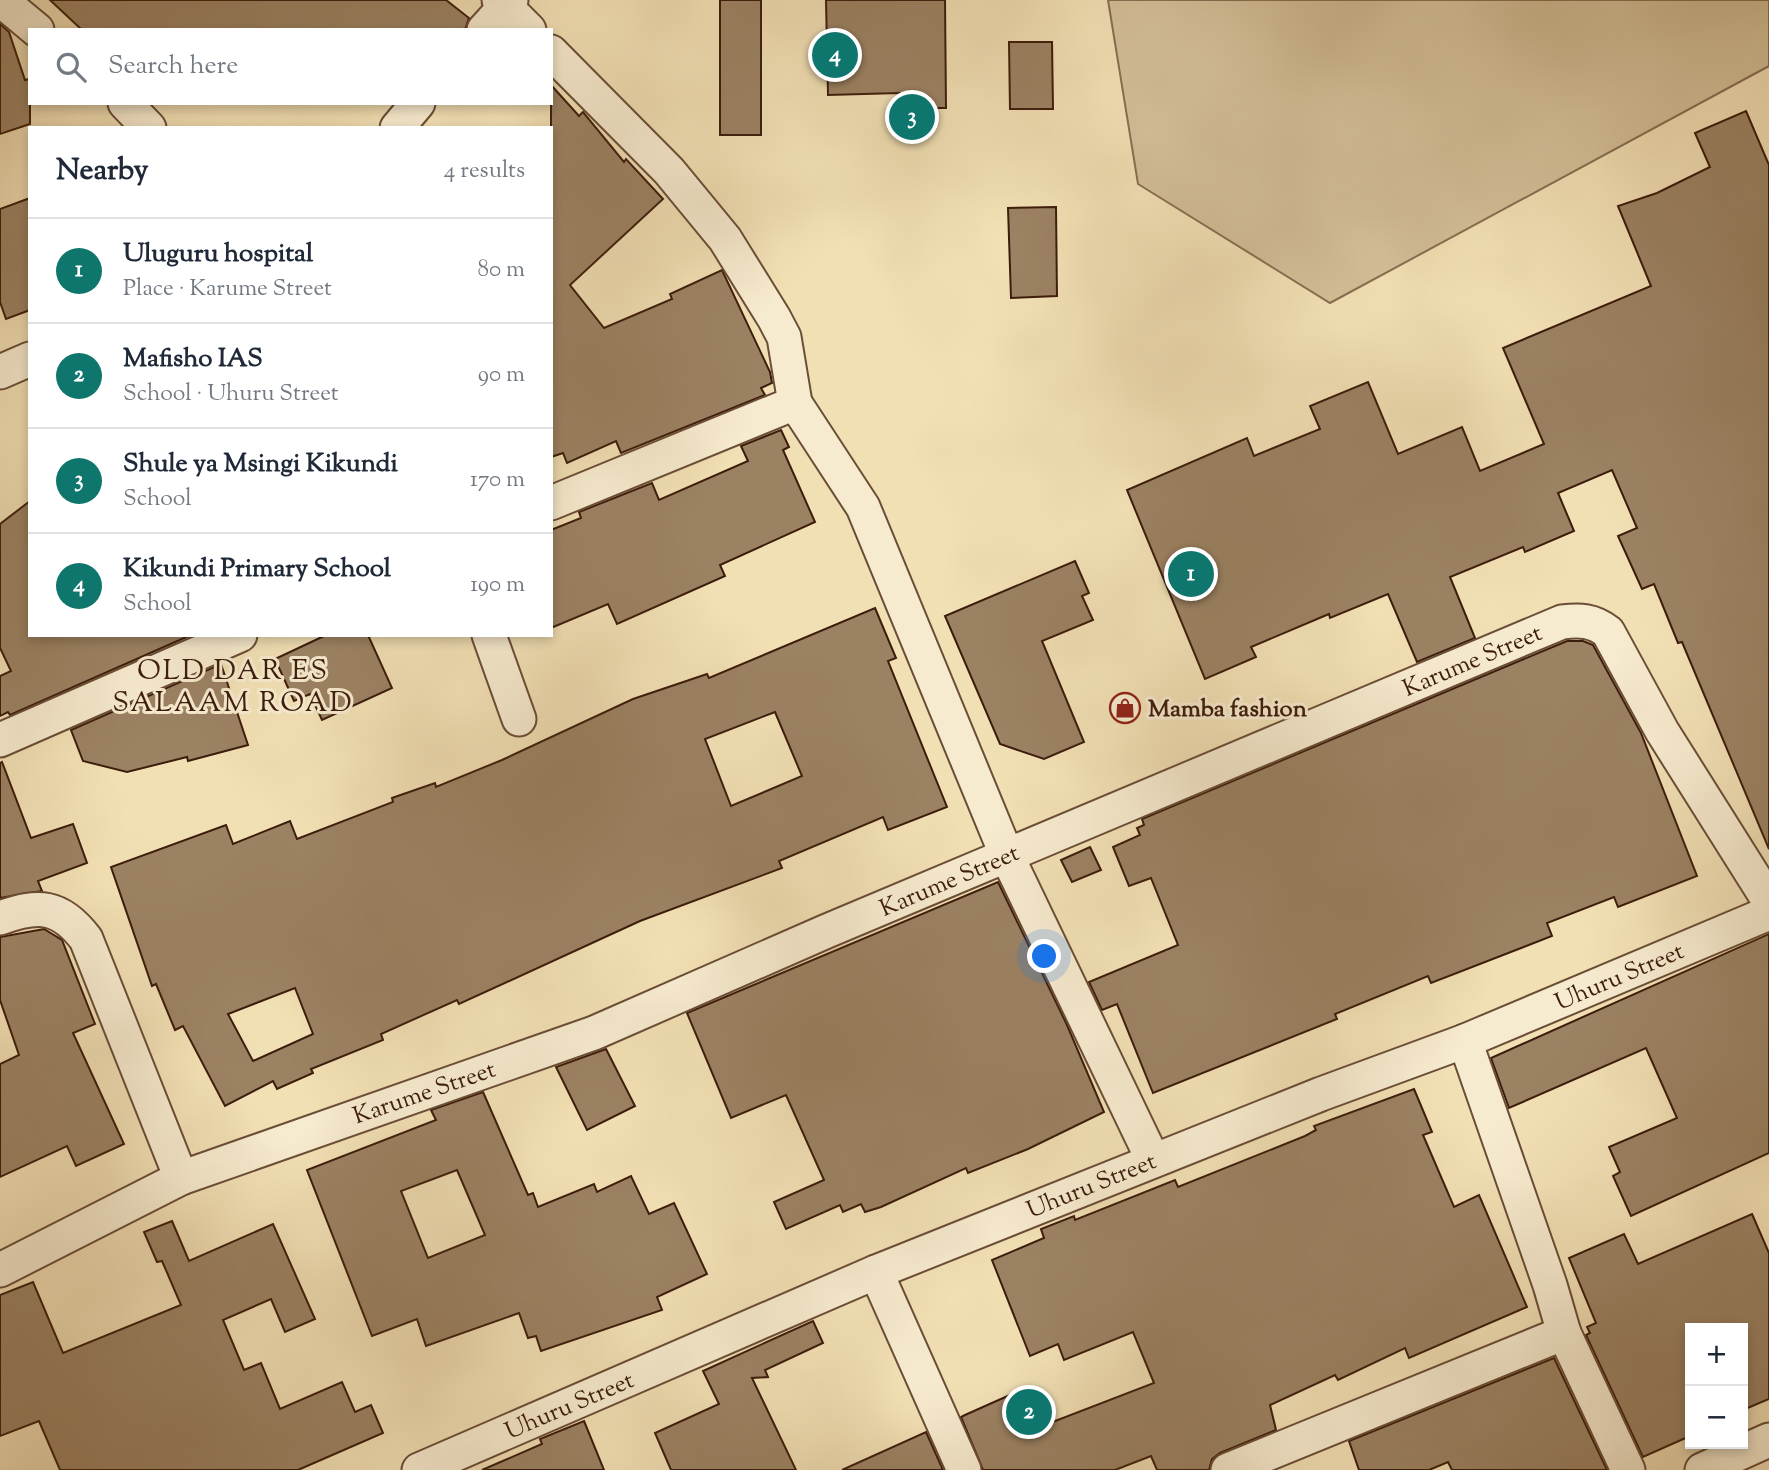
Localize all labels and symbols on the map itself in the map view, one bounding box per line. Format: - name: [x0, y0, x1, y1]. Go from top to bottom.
- pin: 4: [812, 29, 858, 81]
- pin: 3: [889, 91, 935, 143]
- pin: 1: [1168, 548, 1214, 600]
- street label: Karume Street: [1398, 617, 1548, 707]
- district label: OLD DAR ES SALAAM ROAD: [112, 652, 354, 724]
- shop icon: Mamba fashion: [1108, 691, 1142, 725]
- place label: Mamba fashion: [1148, 693, 1308, 727]
- street label: Karume Street: [875, 837, 1025, 927]
- street label: Uhuru Street: [1550, 935, 1690, 1020]
- your location: [1027, 939, 1061, 973]
- street label: Karume Street: [349, 1054, 501, 1134]
- street label: Uhuru Street: [1022, 1145, 1162, 1228]
- street label: Uhuru Street: [500, 1364, 640, 1449]
- pin: 2: [1006, 1386, 1052, 1438]

